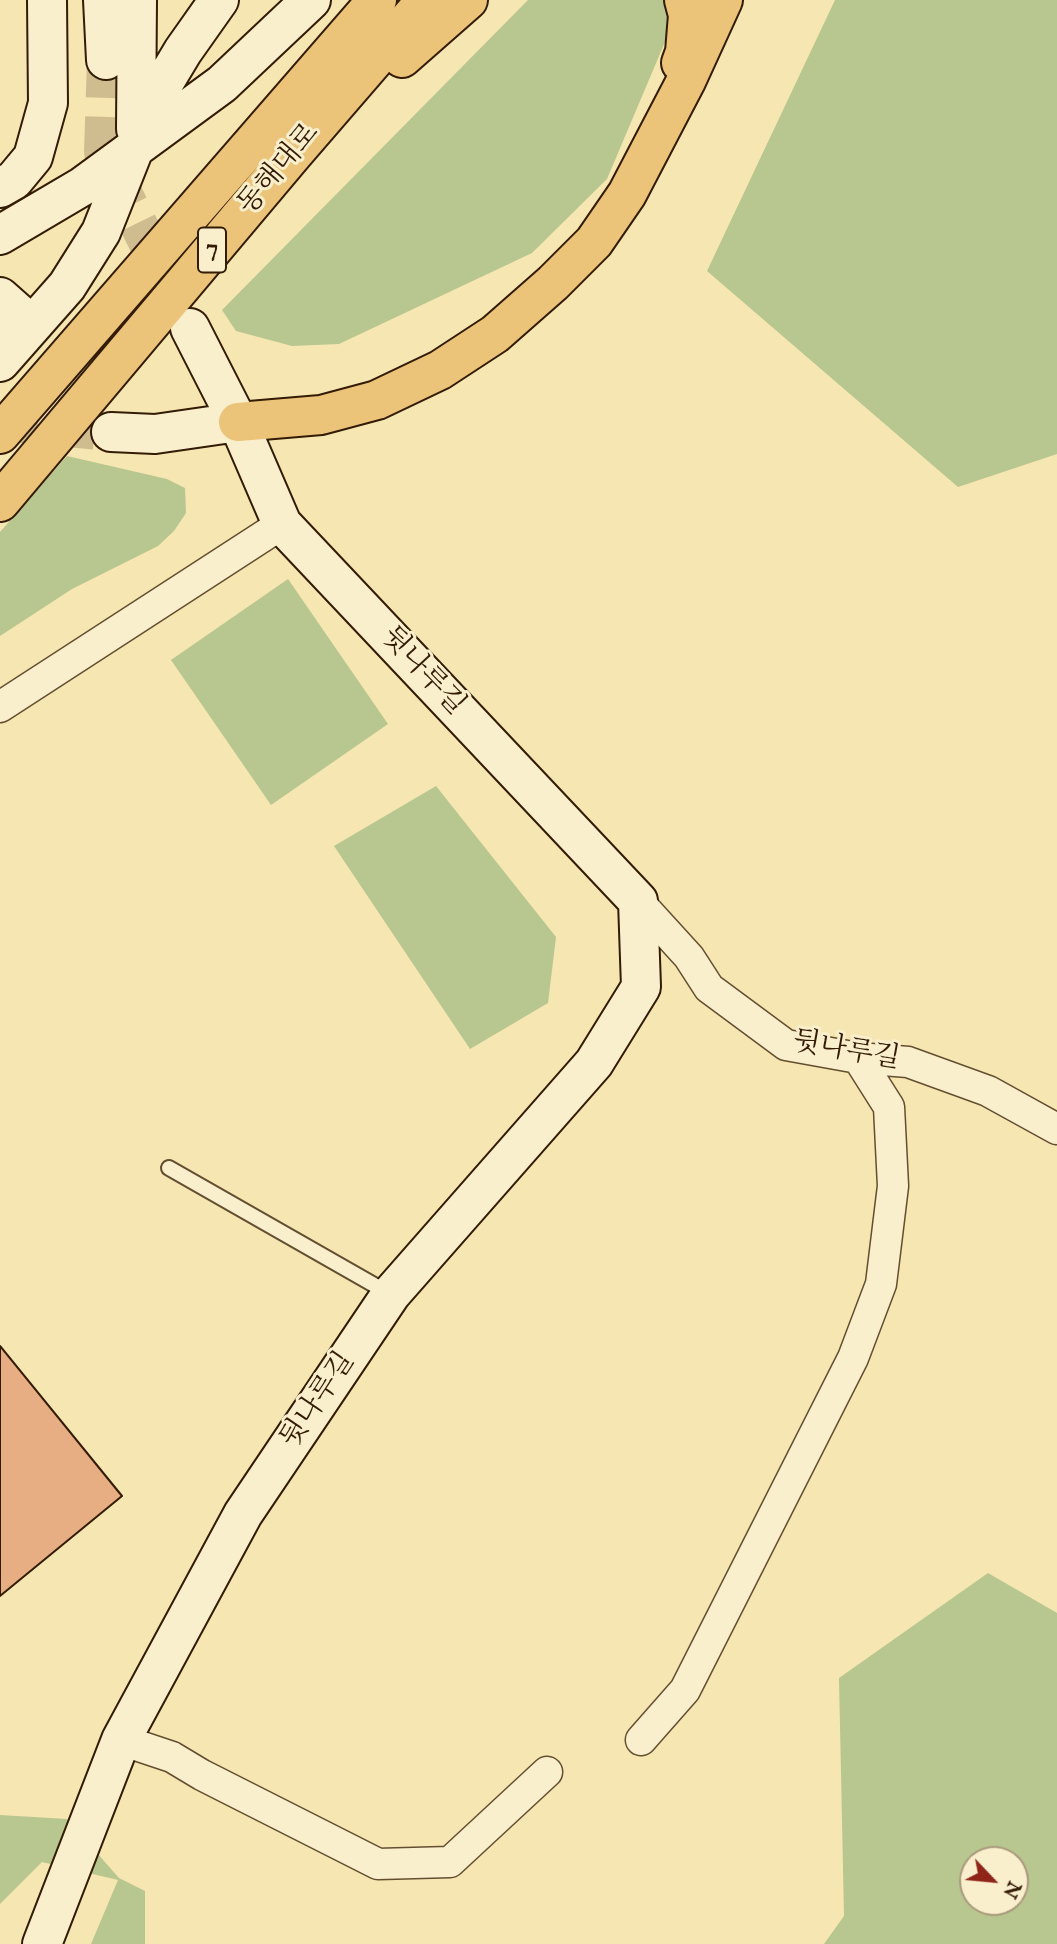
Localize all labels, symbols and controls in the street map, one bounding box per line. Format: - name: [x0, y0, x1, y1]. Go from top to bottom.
- street label: 동해대로: [232, 118, 328, 222]
- road number: 7: [198, 228, 226, 272]
- street label: 뒷나루길: [373, 621, 471, 723]
- street label: 뒷나루길: [790, 1026, 902, 1078]
- street label: 뒷나루길: [275, 1347, 363, 1455]
- north arrow: [959, 1846, 1029, 1916]
- text: N: [997, 1877, 1025, 1902]

